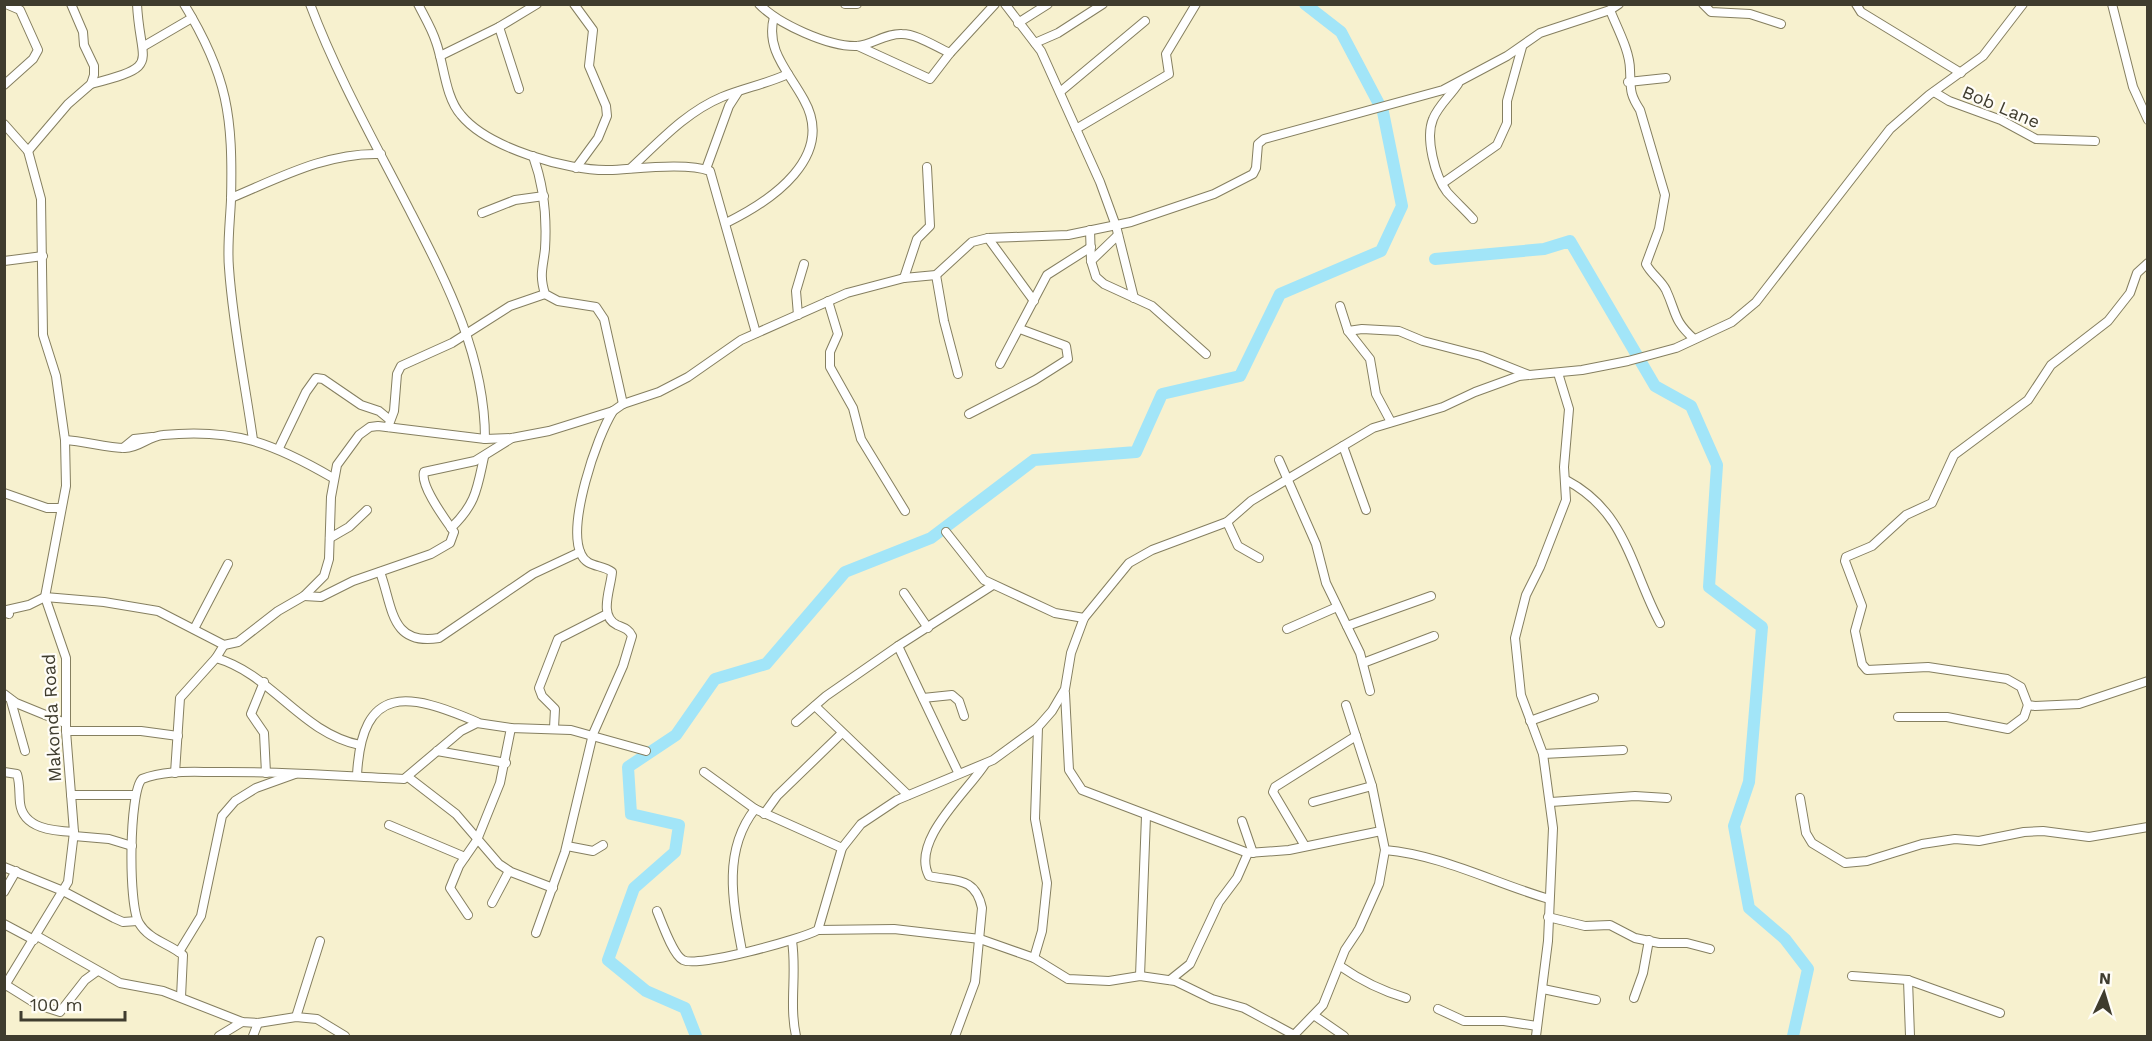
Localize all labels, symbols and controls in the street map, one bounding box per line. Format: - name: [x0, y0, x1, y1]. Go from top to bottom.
- street label: Bob Lane: [1959, 81, 2043, 132]
- street label: Makonda Road: [38, 653, 65, 783]
- north arrow: [2074, 963, 2134, 1023]
- text: N: [2098, 969, 2112, 988]
- scale bar: [21, 984, 124, 1022]
- text: 100 m: [30, 994, 83, 1015]

